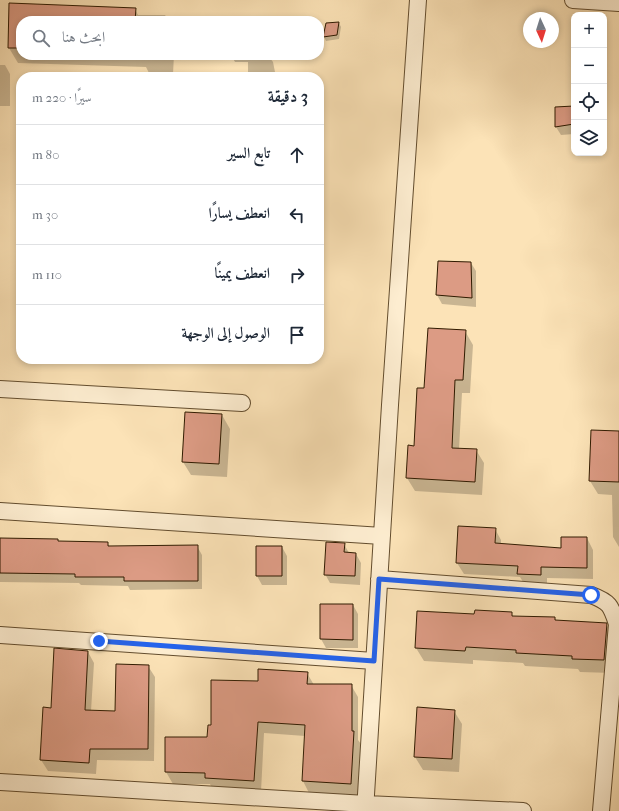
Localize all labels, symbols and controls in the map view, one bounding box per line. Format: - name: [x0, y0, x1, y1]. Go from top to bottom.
- north arrow: [523, 12, 559, 48]
- map controls: [571, 12, 607, 156]
- button: +: [571, 12, 607, 48]
- search box: [16, 16, 324, 60]
- icon: search: [30, 27, 52, 49]
- text: ابحث هنا: [62, 28, 105, 46]
- button: −: [571, 48, 607, 84]
- button: locate: [571, 84, 607, 120]
- text: 3 دقيقة: [268, 86, 308, 106]
- text: سيرًا · 220 m: [32, 90, 92, 105]
- button: layers: [571, 120, 607, 156]
- text: تابع السير: [228, 144, 270, 162]
- icon: ahead: [286, 144, 308, 166]
- text: 80 m: [32, 147, 59, 162]
- text: انعطف يسارًا: [209, 204, 270, 222]
- icon: left: [286, 204, 308, 226]
- text: 30 m: [32, 207, 58, 222]
- text: انعطف يمينًا: [215, 264, 270, 282]
- icon: right: [286, 264, 308, 286]
- text: 110 m: [32, 267, 62, 282]
- text: الوصول إلى الوجهة: [181, 324, 270, 342]
- icon: arrive: [286, 324, 308, 346]
- route start: [582, 586, 600, 604]
- route end: [90, 632, 108, 650]

